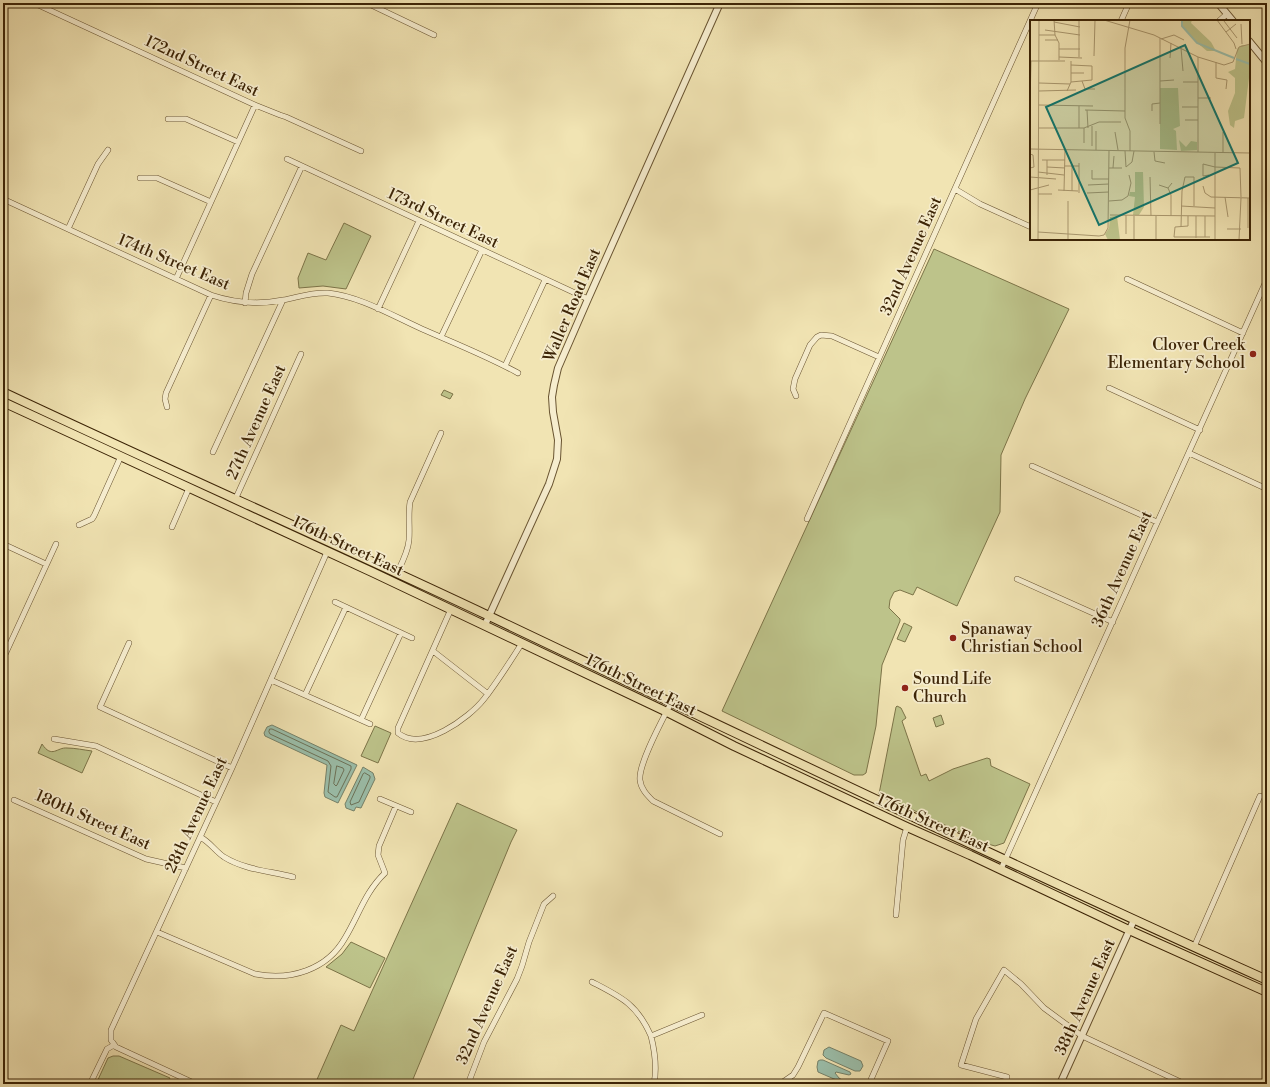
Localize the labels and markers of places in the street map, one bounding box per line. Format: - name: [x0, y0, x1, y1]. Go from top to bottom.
- place label: Clover Creek Elementary School: [1108, 335, 1247, 373]
- marker: Clover Creek Elementary School: [1248, 349, 1258, 359]
- place label: Spanaway Christian School: [961, 619, 1083, 657]
- marker: Spanaway Christian School: [948, 633, 958, 643]
- place label: Sound Life Church: [913, 669, 992, 707]
- marker: Sound Life Church: [900, 683, 910, 693]

